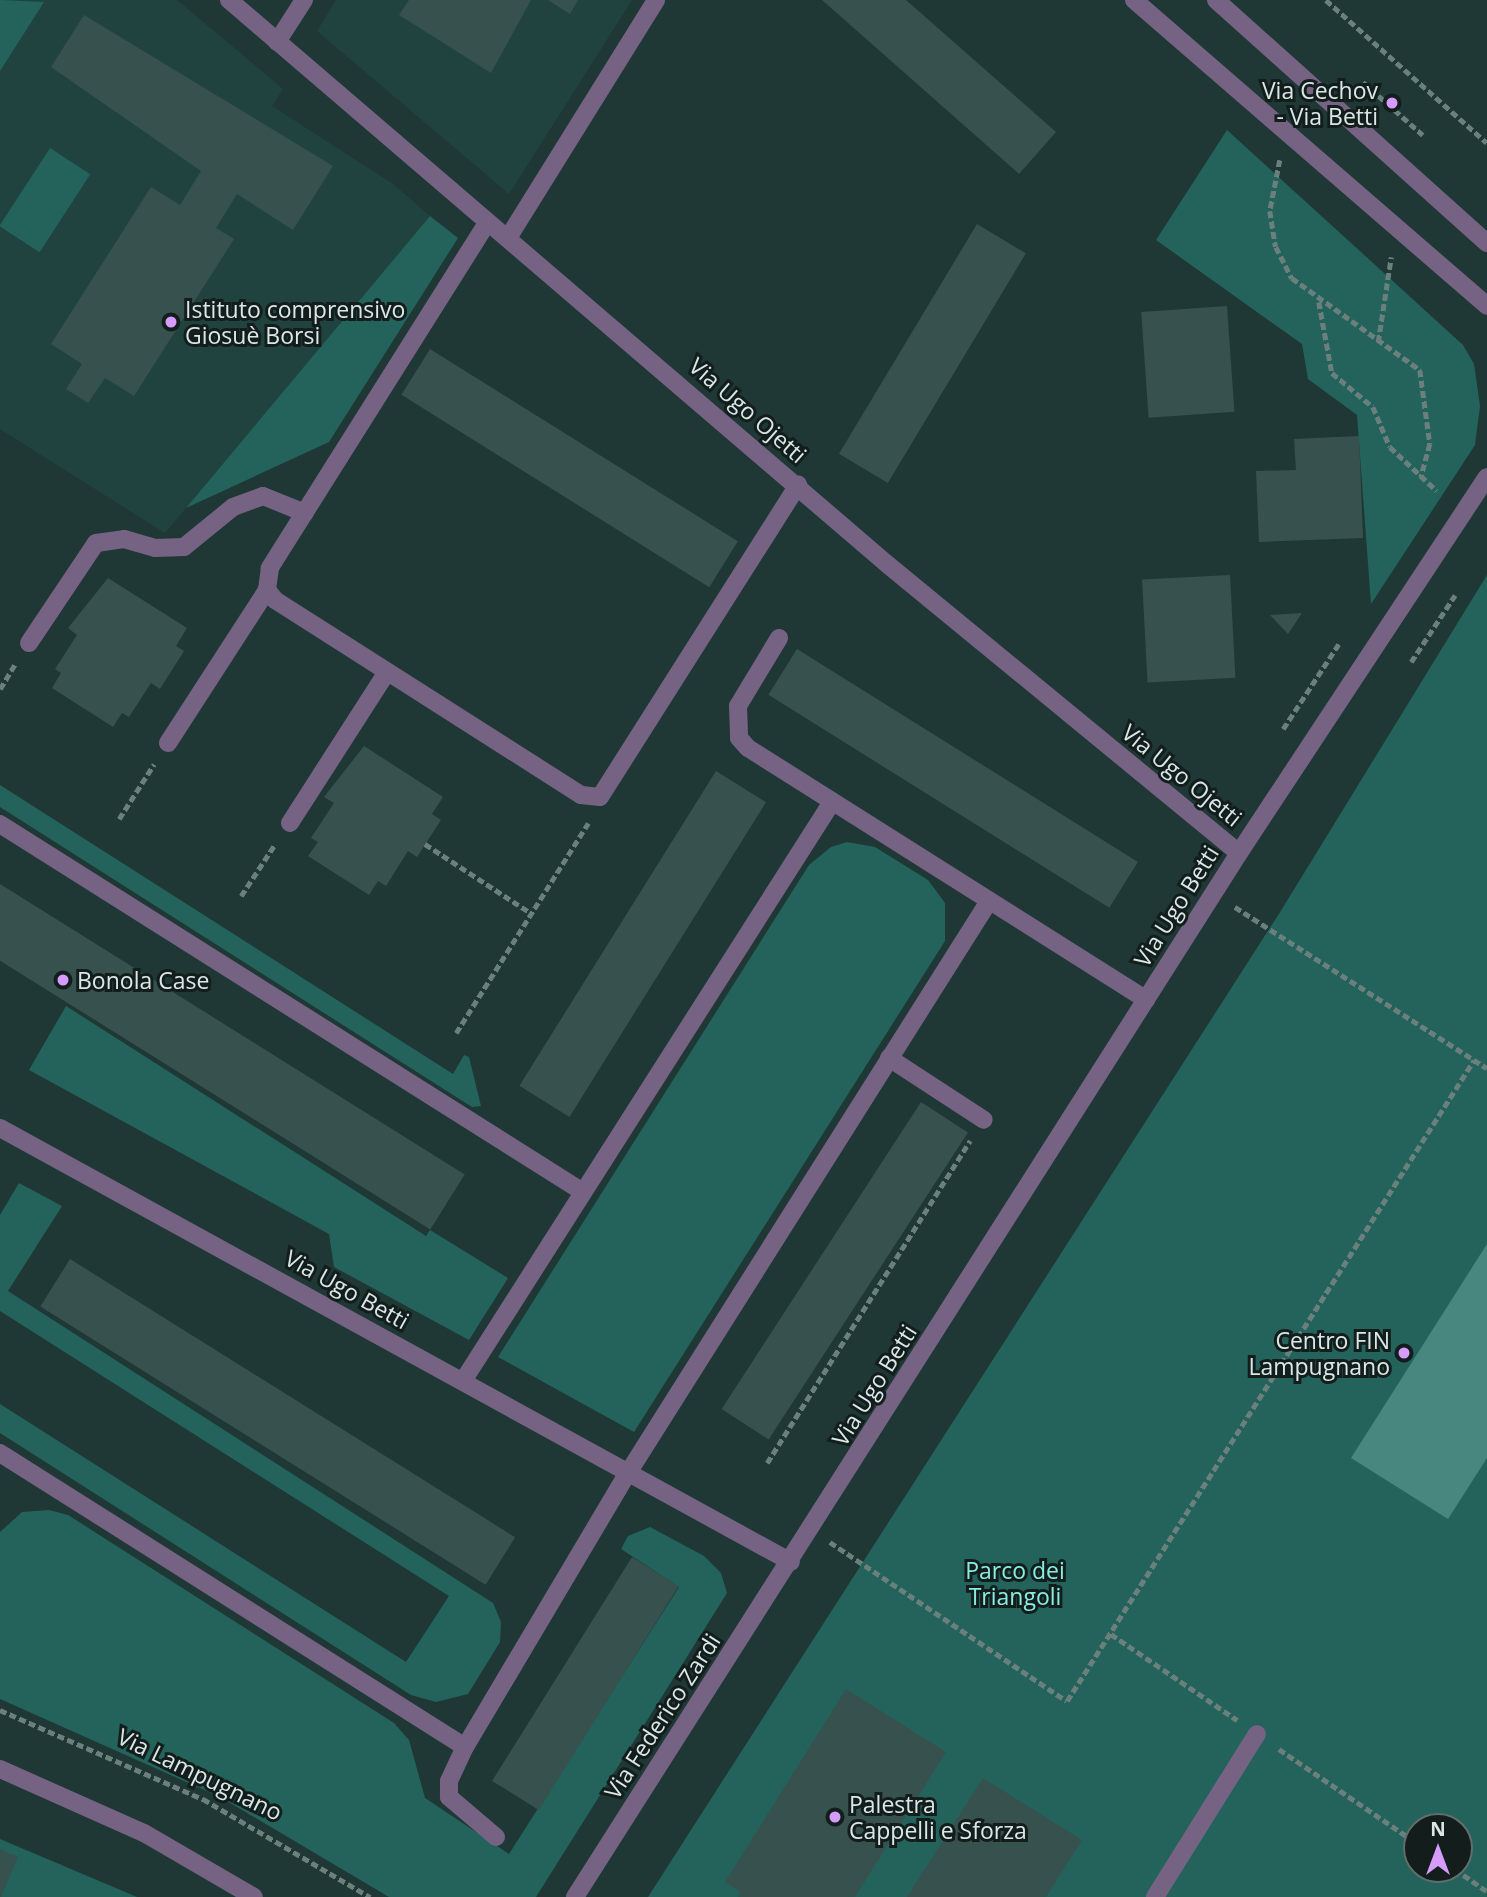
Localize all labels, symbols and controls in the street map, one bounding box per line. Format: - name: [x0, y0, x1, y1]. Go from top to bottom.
- place label: Via Cechov - Via Betti: [1262, 76, 1378, 130]
- marker: Via Cechov - Via Betti: [1384, 95, 1400, 111]
- place label: Istituto comprensivo Giosuè Borsi: [185, 295, 405, 349]
- marker: Istituto comprensivo Giosuè Borsi: [163, 314, 179, 330]
- street label: Via Ugo Ojetti: [684, 352, 812, 468]
- street label: Via Ugo Ojetti: [1117, 718, 1247, 832]
- street label: Via Ugo Betti: [1128, 840, 1224, 972]
- place label: Bonola Case: [77, 966, 209, 994]
- marker: Bonola Case: [55, 972, 71, 988]
- street label: Via Ugo Betti: [280, 1244, 414, 1334]
- street label: Via Ugo Betti: [826, 1319, 922, 1451]
- place label: Centro FIN Lampugnano: [1248, 1326, 1390, 1380]
- marker: Centro FIN Lampugnano: [1396, 1345, 1412, 1361]
- park label: Parco dei Triangoli: [965, 1556, 1065, 1610]
- street label: Via Federico Zardi: [598, 1628, 726, 1804]
- street label: Via Lampugnano: [113, 1722, 287, 1826]
- place label: Palestra Cappelli e Sforza: [849, 1790, 1027, 1844]
- marker: Palestra Cappelli e Sforza: [827, 1809, 843, 1825]
- north arrow: [1403, 1813, 1473, 1883]
- text: N: [1430, 1816, 1446, 1842]

